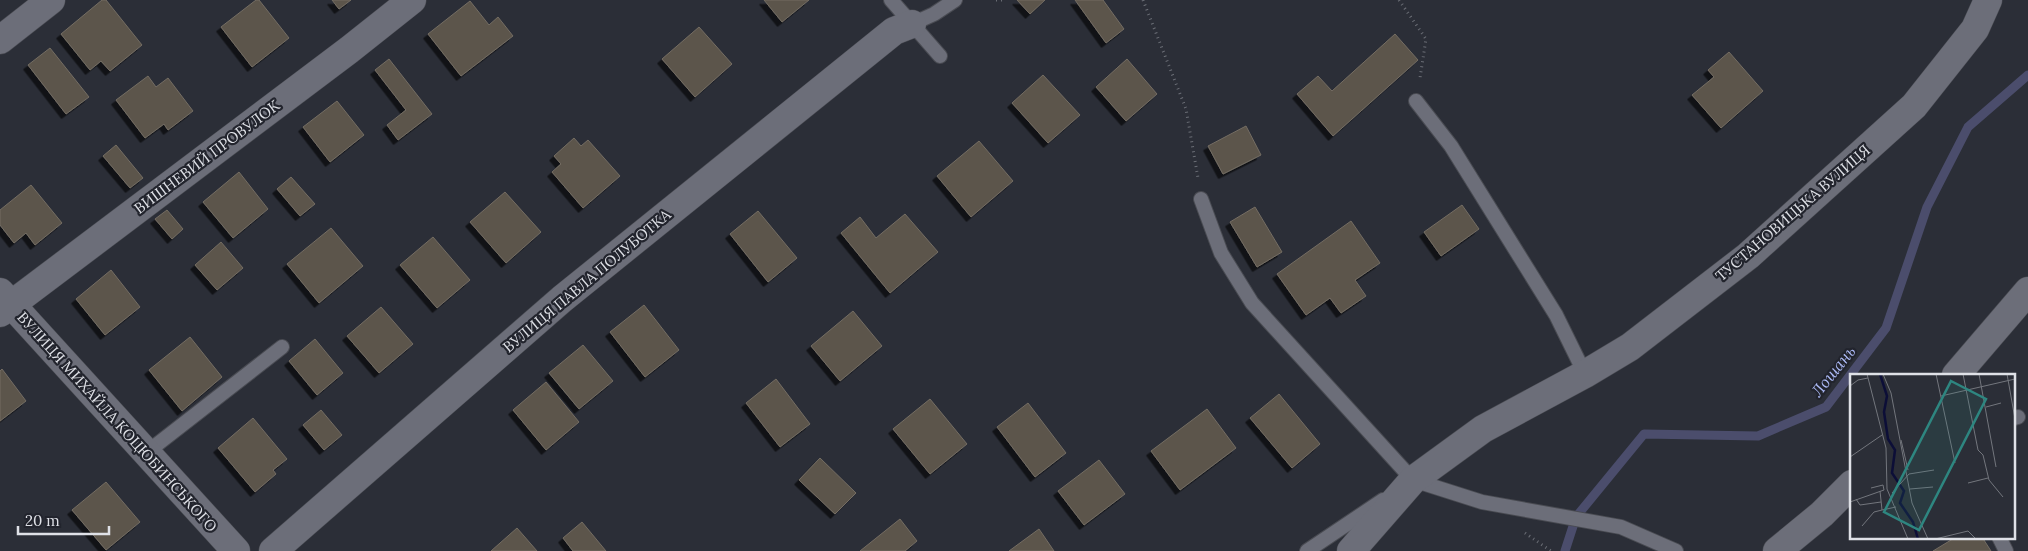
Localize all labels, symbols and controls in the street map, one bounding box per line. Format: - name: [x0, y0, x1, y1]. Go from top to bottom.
- street label: ВИШНЕВИЙ ПРОВУЛОК: [130, 95, 284, 218]
- street label: ТУСТАНОВИЦЬКА ВУЛИЦЯ: [1711, 140, 1874, 285]
- street label: ВУЛИЦЯ ПАВЛА ПОЛУБОТКА: [499, 204, 675, 356]
- street label: ВУЛИЦЯ МИХАЙЛА КОЦЮБИНСЬКОГО: [13, 308, 221, 536]
- water label: Лошань: [1807, 341, 1860, 400]
- inset map: [1850, 374, 2016, 538]
- scale bar: [18, 504, 109, 536]
- text: 20 m: [25, 511, 60, 530]

